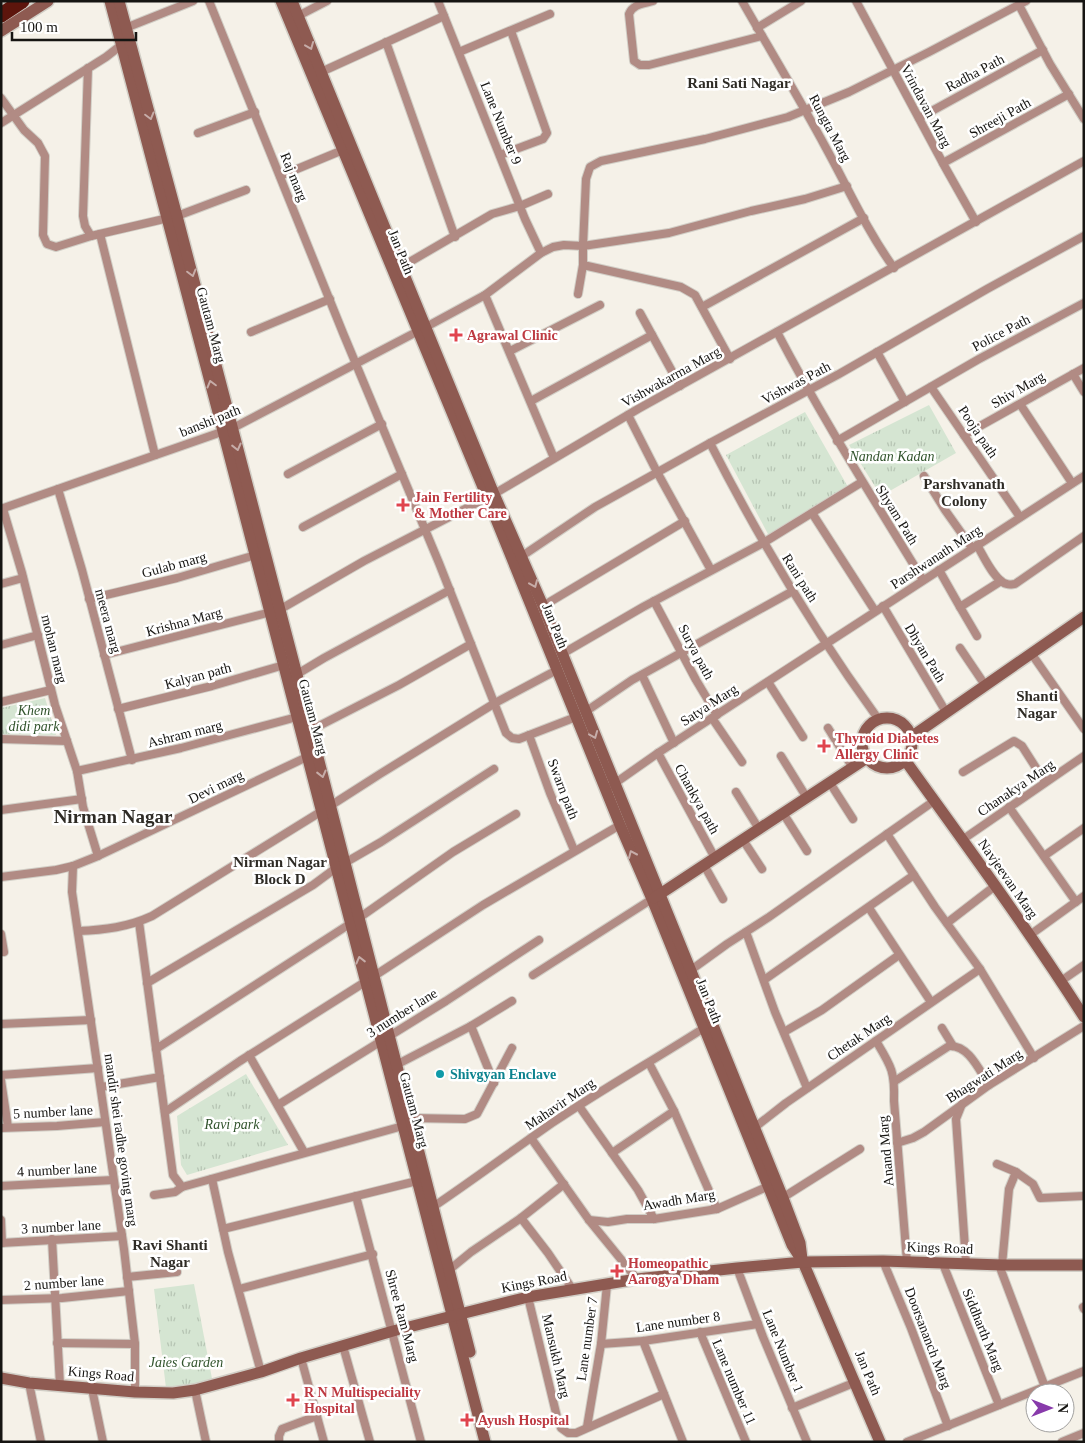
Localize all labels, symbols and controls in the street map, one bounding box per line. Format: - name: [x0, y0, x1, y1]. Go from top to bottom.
- scale bar: [12, 10, 136, 42]
- text: 100 m: [20, 19, 58, 35]
- one-way arrow: [304, 41, 315, 50]
- street label: Radha Path: [943, 51, 1007, 95]
- street label: Vrindavan Marg: [898, 62, 954, 150]
- district label: Rani Sati Nagar: [687, 75, 791, 91]
- street label: Lane Number 9: [478, 79, 524, 167]
- street label: Rungta Marg: [806, 92, 854, 164]
- street label: Shreeji Path: [967, 95, 1033, 141]
- one-way arrow: [145, 111, 155, 119]
- street label: Raj marg: [277, 150, 311, 204]
- street label: Jan Path: [385, 227, 417, 277]
- one-way arrow: [186, 268, 197, 277]
- street label: Gautam Marg: [194, 285, 228, 365]
- street label: Police Path: [969, 311, 1033, 355]
- marker: Agrawal Clinic: [449, 328, 463, 342]
- place label: Agrawal Clinic: [467, 328, 558, 343]
- street label: Vishwakarma Marg: [619, 344, 723, 410]
- street label: Vishwas Path: [759, 359, 833, 407]
- street label: Shiv Marg: [989, 369, 1047, 411]
- one-way arrow: [206, 380, 217, 389]
- street label: banshi path: [177, 402, 243, 440]
- street label: Pooja path: [955, 403, 1001, 461]
- one-way arrow: [231, 443, 242, 452]
- park label: Nandan Kadan: [848, 449, 935, 464]
- district label: Parshvanath Colony: [923, 476, 1005, 509]
- street label: Shyam Path: [873, 482, 921, 548]
- place label: Jain Fertility & Mother Care: [414, 490, 507, 521]
- marker: Jain Fertility & Mother Care: [396, 498, 410, 512]
- street label: Parshwanath Marg: [888, 522, 984, 592]
- street label: Gulab marg: [140, 549, 208, 581]
- street label: Rani path: [779, 551, 821, 605]
- one-way arrow: [527, 579, 538, 588]
- street label: meera marg: [92, 587, 124, 655]
- street label: Jan Path: [539, 601, 571, 651]
- street label: Krishna Marg: [144, 605, 224, 639]
- street label: mohan marg: [38, 613, 70, 685]
- street label: Dhyan Path: [902, 621, 948, 685]
- street label: Surya path: [675, 622, 717, 682]
- street label: Kalyan path: [163, 660, 233, 692]
- street label: Gautam Marg: [296, 677, 330, 757]
- street label: Satya Marg: [678, 681, 740, 729]
- district label: Shanti Nagar: [1016, 688, 1058, 721]
- park label: Khem didi park: [9, 703, 60, 734]
- street label: Ashram marg: [146, 717, 224, 751]
- one-way arrow: [588, 730, 599, 739]
- place label: Thyroid Diabetes Allergy Clinic: [835, 731, 939, 762]
- marker: Thyroid Diabetes Allergy Clinic: [817, 739, 831, 753]
- street label: Swarn path: [545, 757, 581, 821]
- street label: Chanakya Marg: [975, 757, 1057, 819]
- street label: Chankya path: [672, 762, 722, 836]
- street label: Devi marg: [186, 767, 246, 807]
- one-way arrow: [316, 769, 327, 778]
- district label: Nirman Nagar: [54, 806, 173, 827]
- street label: Navjeevan Marg: [975, 836, 1041, 922]
- one-way arrow: [628, 850, 639, 859]
- district label: Nirman Nagar Block D: [233, 854, 327, 887]
- one-way arrow: [355, 956, 365, 964]
- street label: Jan Path: [693, 976, 725, 1026]
- street label: 3 number lane: [364, 985, 440, 1041]
- street label: Chetak Marg: [824, 1010, 894, 1064]
- street label: Bhagwati Marg: [943, 1046, 1025, 1106]
- street label: mandir shei radhe goving marg: [101, 1052, 141, 1228]
- place label: Shivgyan Enclave: [450, 1067, 556, 1082]
- marker: Shivgyan Enclave: [434, 1068, 446, 1080]
- street label: Gautam Marg: [397, 1070, 431, 1150]
- street label: Mahavir Marg: [522, 1075, 598, 1133]
- street label: 5 number lane: [13, 1102, 93, 1122]
- street label: Anand Marg: [875, 1115, 897, 1187]
- park label: Ravi park: [204, 1117, 260, 1132]
- street label: 4 number lane: [17, 1160, 97, 1180]
- street label: Awadh Marg: [642, 1187, 716, 1213]
- street label: 3 number lane: [21, 1217, 101, 1237]
- district label: Ravi Shanti Nagar: [132, 1237, 208, 1270]
- street label: Kings Road: [907, 1239, 973, 1257]
- place label: Homeopathic Aarogya Dham: [628, 1256, 719, 1287]
- marker: Homeopathic Aarogya Dham: [610, 1264, 624, 1278]
- street label: Shree Ram Marg: [382, 1268, 422, 1364]
- street label: Kings Road: [500, 1268, 568, 1296]
- street label: 2 number lane: [24, 1273, 104, 1293]
- street label: Doorsananch Marg: [902, 1285, 954, 1391]
- street label: Siddharth Marg: [960, 1286, 1006, 1374]
- street label: Lane number 7: [574, 1296, 600, 1382]
- street label: Lane Number 1: [760, 1307, 806, 1395]
- street label: Lane number 8: [635, 1309, 721, 1335]
- street label: Mansukh Marg: [539, 1313, 573, 1399]
- street label: Lane number 11: [709, 1337, 759, 1427]
- street label: Jan Path: [852, 1348, 884, 1398]
- park label: Jaies Garden: [149, 1355, 223, 1370]
- street label: Kings Road: [67, 1364, 135, 1384]
- north arrow: [1025, 1383, 1075, 1433]
- place label: R N Multispeciality Hospital: [304, 1385, 421, 1416]
- marker: R N Multispeciality Hospital: [286, 1393, 300, 1407]
- text: N: [1055, 1403, 1070, 1413]
- marker: Ayush Hospital: [460, 1413, 474, 1427]
- place label: Ayush Hospital: [478, 1413, 569, 1428]

